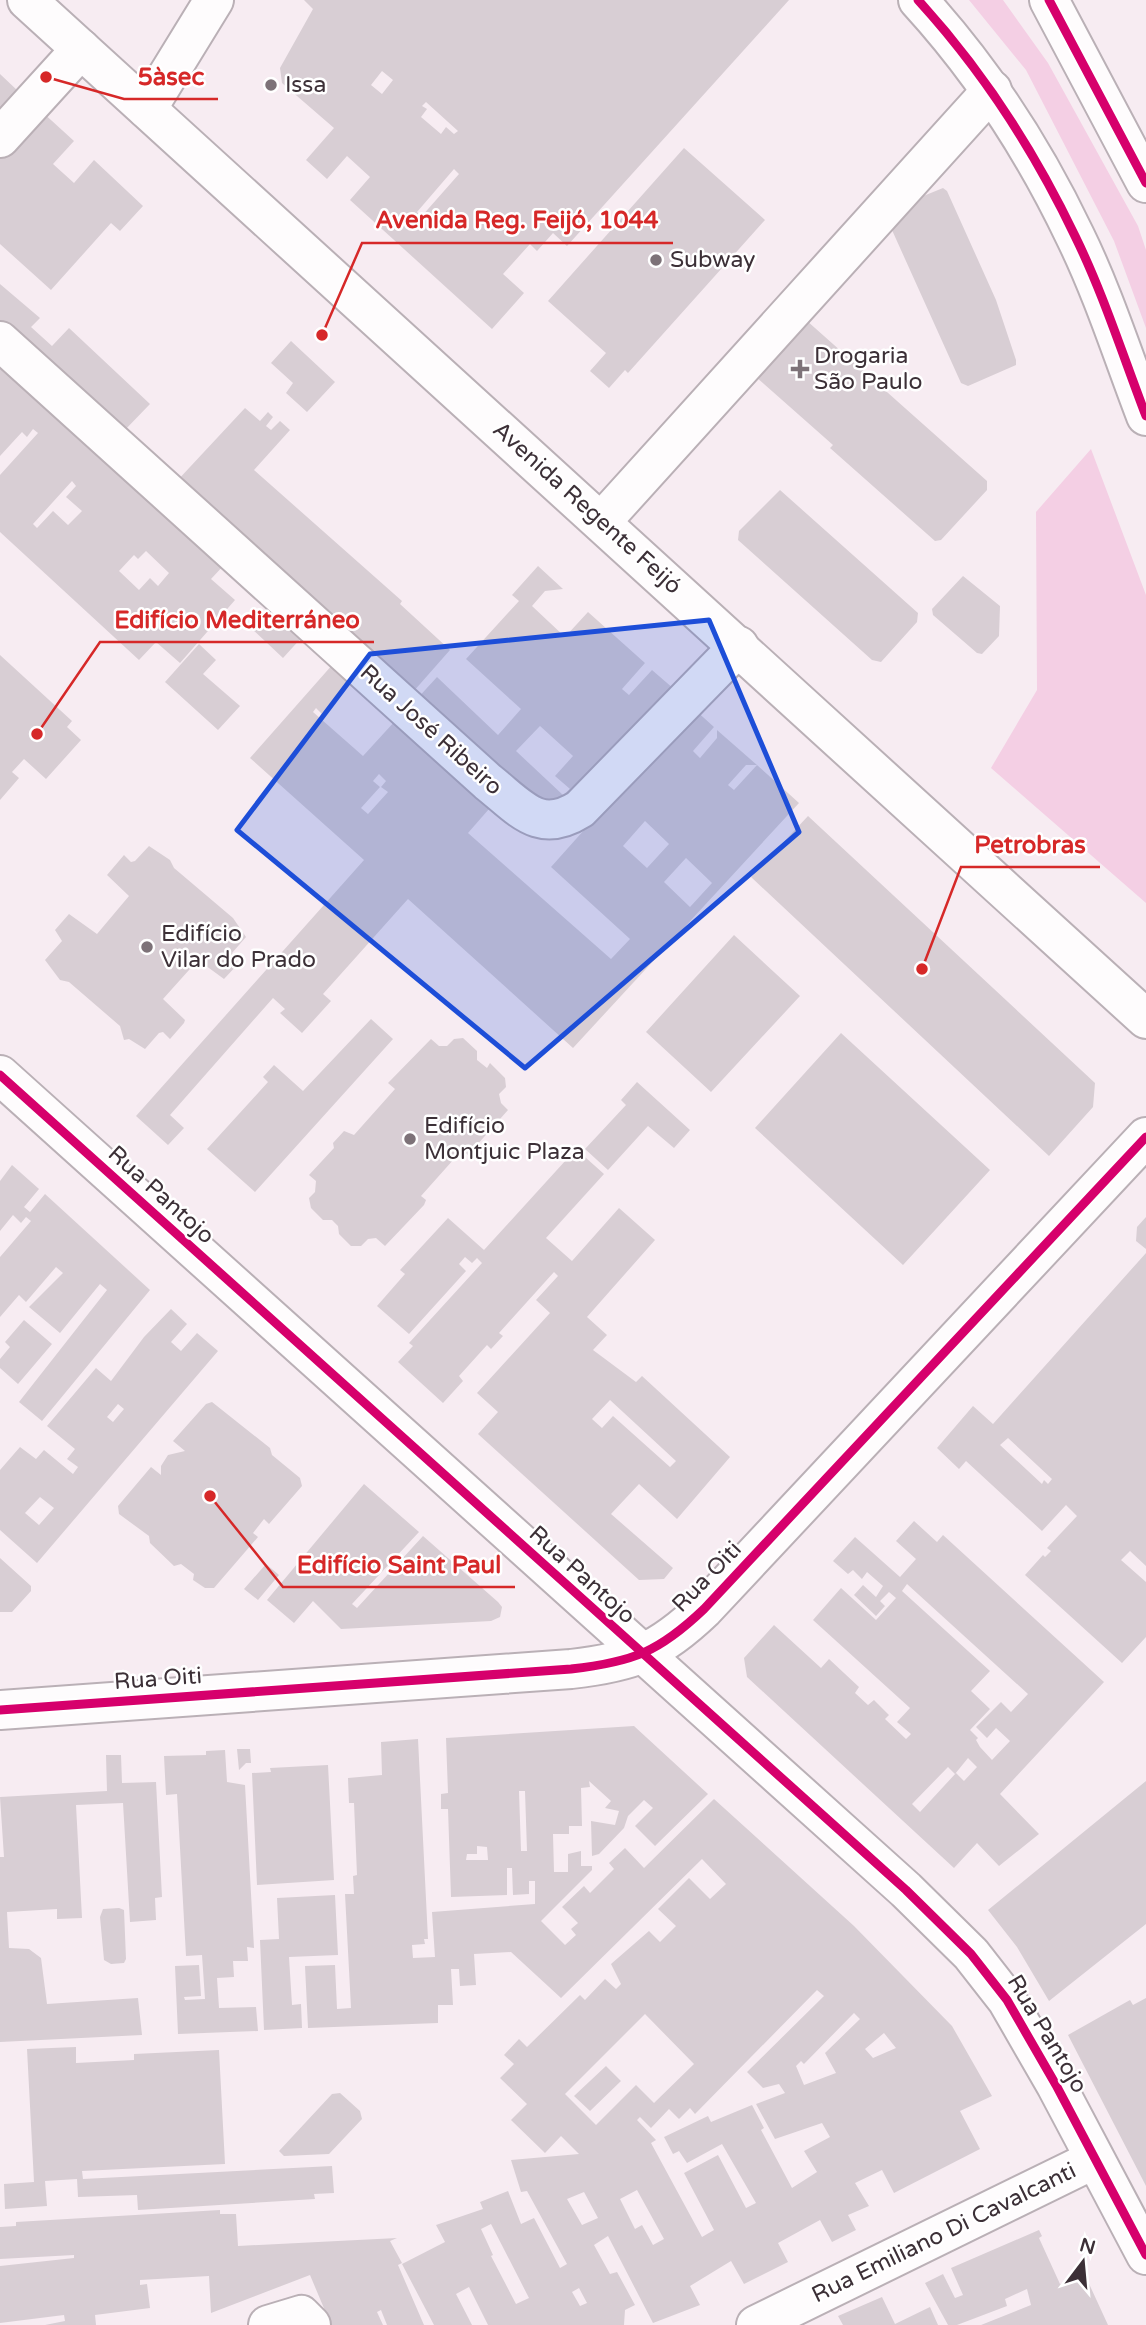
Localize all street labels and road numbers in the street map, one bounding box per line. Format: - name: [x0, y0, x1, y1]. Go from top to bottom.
- street label: Avenida Regente Feijó: [487, 416, 687, 600]
- street label: Rua José Ribeiro: [354, 659, 508, 801]
- street label: Rua Pantojo: [102, 1140, 220, 1250]
- street label: Rua Pantojo: [523, 1520, 641, 1630]
- street label: Rua Oiti: [666, 1536, 748, 1618]
- street label: Rua Oiti: [113, 1662, 203, 1696]
- street label: Rua Pantojo: [1001, 1970, 1093, 2098]
- street label: Rua Emiliano Di Cavalcanti: [807, 2157, 1081, 2309]

